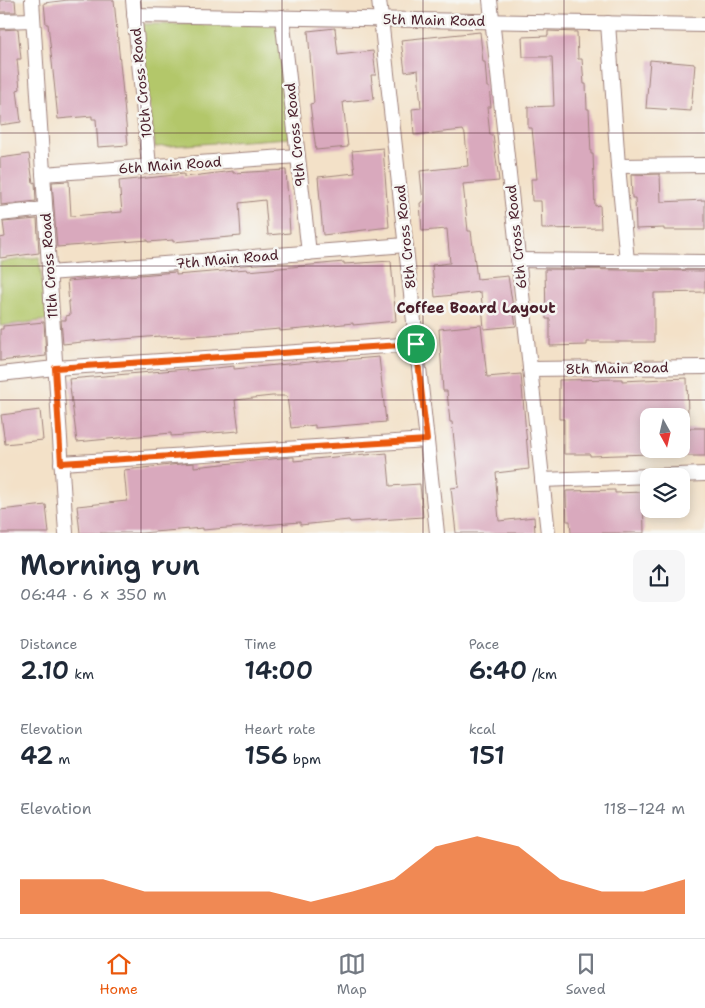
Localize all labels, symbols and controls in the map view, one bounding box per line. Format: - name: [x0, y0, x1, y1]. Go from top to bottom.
- street label: 5th Main Road: [383, 10, 485, 30]
- street label: 10th Cross Road: [126, 27, 156, 139]
- street label: 9th Cross Road: [281, 82, 309, 188]
- street label: 6th Main Road: [118, 152, 222, 178]
- street label: 8th Cross Road: [391, 184, 419, 290]
- street label: 6th Cross Road: [502, 184, 530, 290]
- street label: 11th Cross Road: [36, 212, 62, 320]
- street label: 7th Main Road: [175, 246, 279, 272]
- district label: Coffee Board Layout: [397, 298, 555, 318]
- pin: [395, 323, 437, 365]
- icon: arrive: [402, 330, 430, 358]
- street label: 8th Main Road: [565, 358, 669, 378]
- north arrow: [640, 408, 690, 458]
- map controls: [640, 408, 690, 518]
- button: layers: [640, 468, 690, 518]
- text: Morning run: [20, 546, 200, 584]
- button: share: [633, 550, 685, 602]
- text: 06:44 · 6 × 350 m: [20, 584, 166, 605]
- text: Distance: [20, 635, 77, 653]
- text: Time: [244, 635, 276, 653]
- text: Pace: [469, 635, 499, 653]
- text: 2.10: [20, 653, 69, 687]
- text: 14:00: [244, 653, 313, 687]
- text: 6:40: [469, 653, 527, 687]
- text: km: [69, 665, 94, 683]
- text: /km: [527, 665, 557, 683]
- text: Elevation: [20, 720, 83, 738]
- text: Heart rate: [244, 720, 316, 738]
- text: kcal: [469, 720, 496, 738]
- text: 42: [20, 738, 54, 772]
- text: 156: [244, 738, 288, 772]
- text: 151: [469, 738, 505, 772]
- text: m: [54, 750, 70, 768]
- text: bpm: [288, 750, 321, 768]
- text: Elevation: [20, 798, 92, 819]
- text: 118–124 m: [604, 798, 685, 819]
- tab: Home: [99, 950, 138, 998]
- tab: Map: [337, 950, 367, 998]
- tab: Saved: [566, 950, 606, 998]

